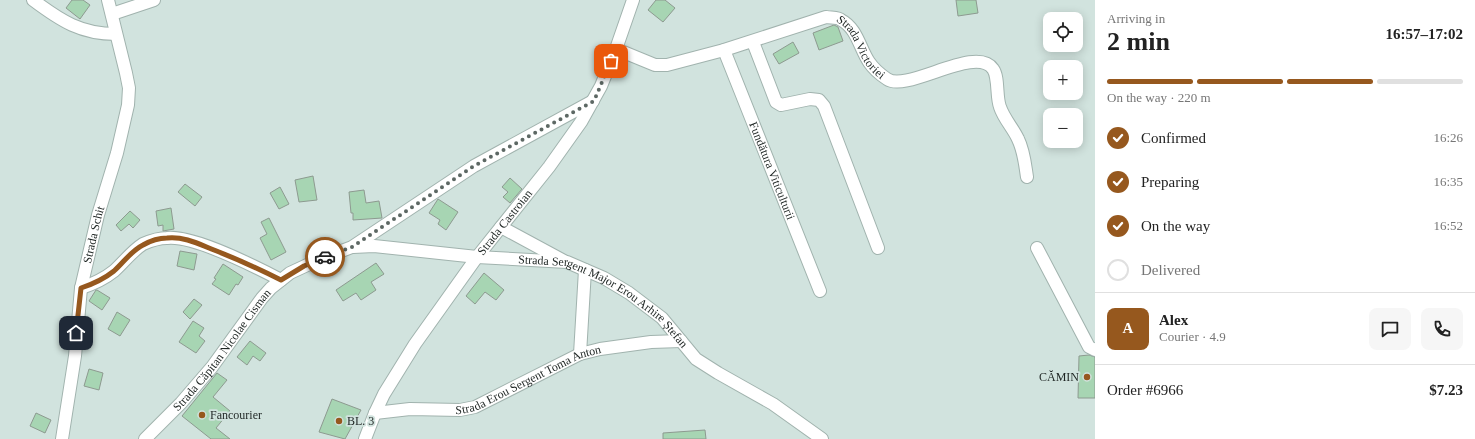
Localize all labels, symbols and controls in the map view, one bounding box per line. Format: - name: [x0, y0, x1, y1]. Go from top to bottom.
- text: Arriving in: [1107, 11, 1165, 26]
- street label: Strada Victoriei: [834, 12, 888, 82]
- map controls: [1043, 12, 1083, 148]
- button: locate: [1043, 12, 1083, 52]
- text: 16:57–17:02: [1386, 26, 1463, 42]
- text: 2 min: [1107, 27, 1170, 56]
- pin: [594, 44, 628, 78]
- icon: bag: [600, 50, 622, 72]
- button: +: [1043, 60, 1083, 100]
- text: On the way · 220 m: [1107, 90, 1211, 105]
- button: −: [1043, 108, 1083, 148]
- street label: Fundătura Viticulturii: [746, 120, 798, 222]
- icon: check: [1107, 127, 1129, 149]
- text: Confirmed: [1141, 130, 1206, 146]
- text: 16:26: [1433, 130, 1463, 145]
- icon: check: [1107, 171, 1129, 193]
- text: Preparing: [1141, 174, 1199, 190]
- text: 16:35: [1433, 174, 1463, 189]
- street label: Strada Castroian: [474, 187, 535, 258]
- street label: Strada Schit: [80, 204, 108, 265]
- icon: check: [1107, 215, 1129, 237]
- text: On the way: [1141, 218, 1210, 234]
- text: 16:52: [1433, 218, 1463, 233]
- courier: [305, 237, 345, 277]
- icon: car: [314, 246, 336, 268]
- street label: Strada Sergent Major Erou Arhire Ștefan: [518, 252, 691, 351]
- text: Delivered: [1141, 262, 1200, 278]
- street label: Strada Căpitan Nicolae Cisman: [170, 286, 274, 414]
- button: chat: [1369, 308, 1411, 350]
- button: phone: [1421, 308, 1463, 350]
- text: Alex: [1159, 312, 1188, 328]
- pin: [59, 316, 93, 350]
- text: A: [1123, 320, 1133, 336]
- icon: home: [65, 322, 87, 344]
- text: Courier · 4.9: [1159, 329, 1226, 344]
- street label: Strada Erou Sergent Toma Anton: [455, 342, 602, 417]
- place label: CĂMIN: [1039, 370, 1079, 384]
- marker: CĂMIN: [1082, 372, 1092, 382]
- text: Order #6966: [1107, 382, 1183, 398]
- text: $7.23: [1429, 382, 1463, 398]
- place label: Fancourier: [210, 408, 262, 422]
- marker: Fancourier: [197, 410, 207, 420]
- place label: BL. 3: [347, 414, 374, 428]
- marker: BL. 3: [334, 416, 344, 426]

